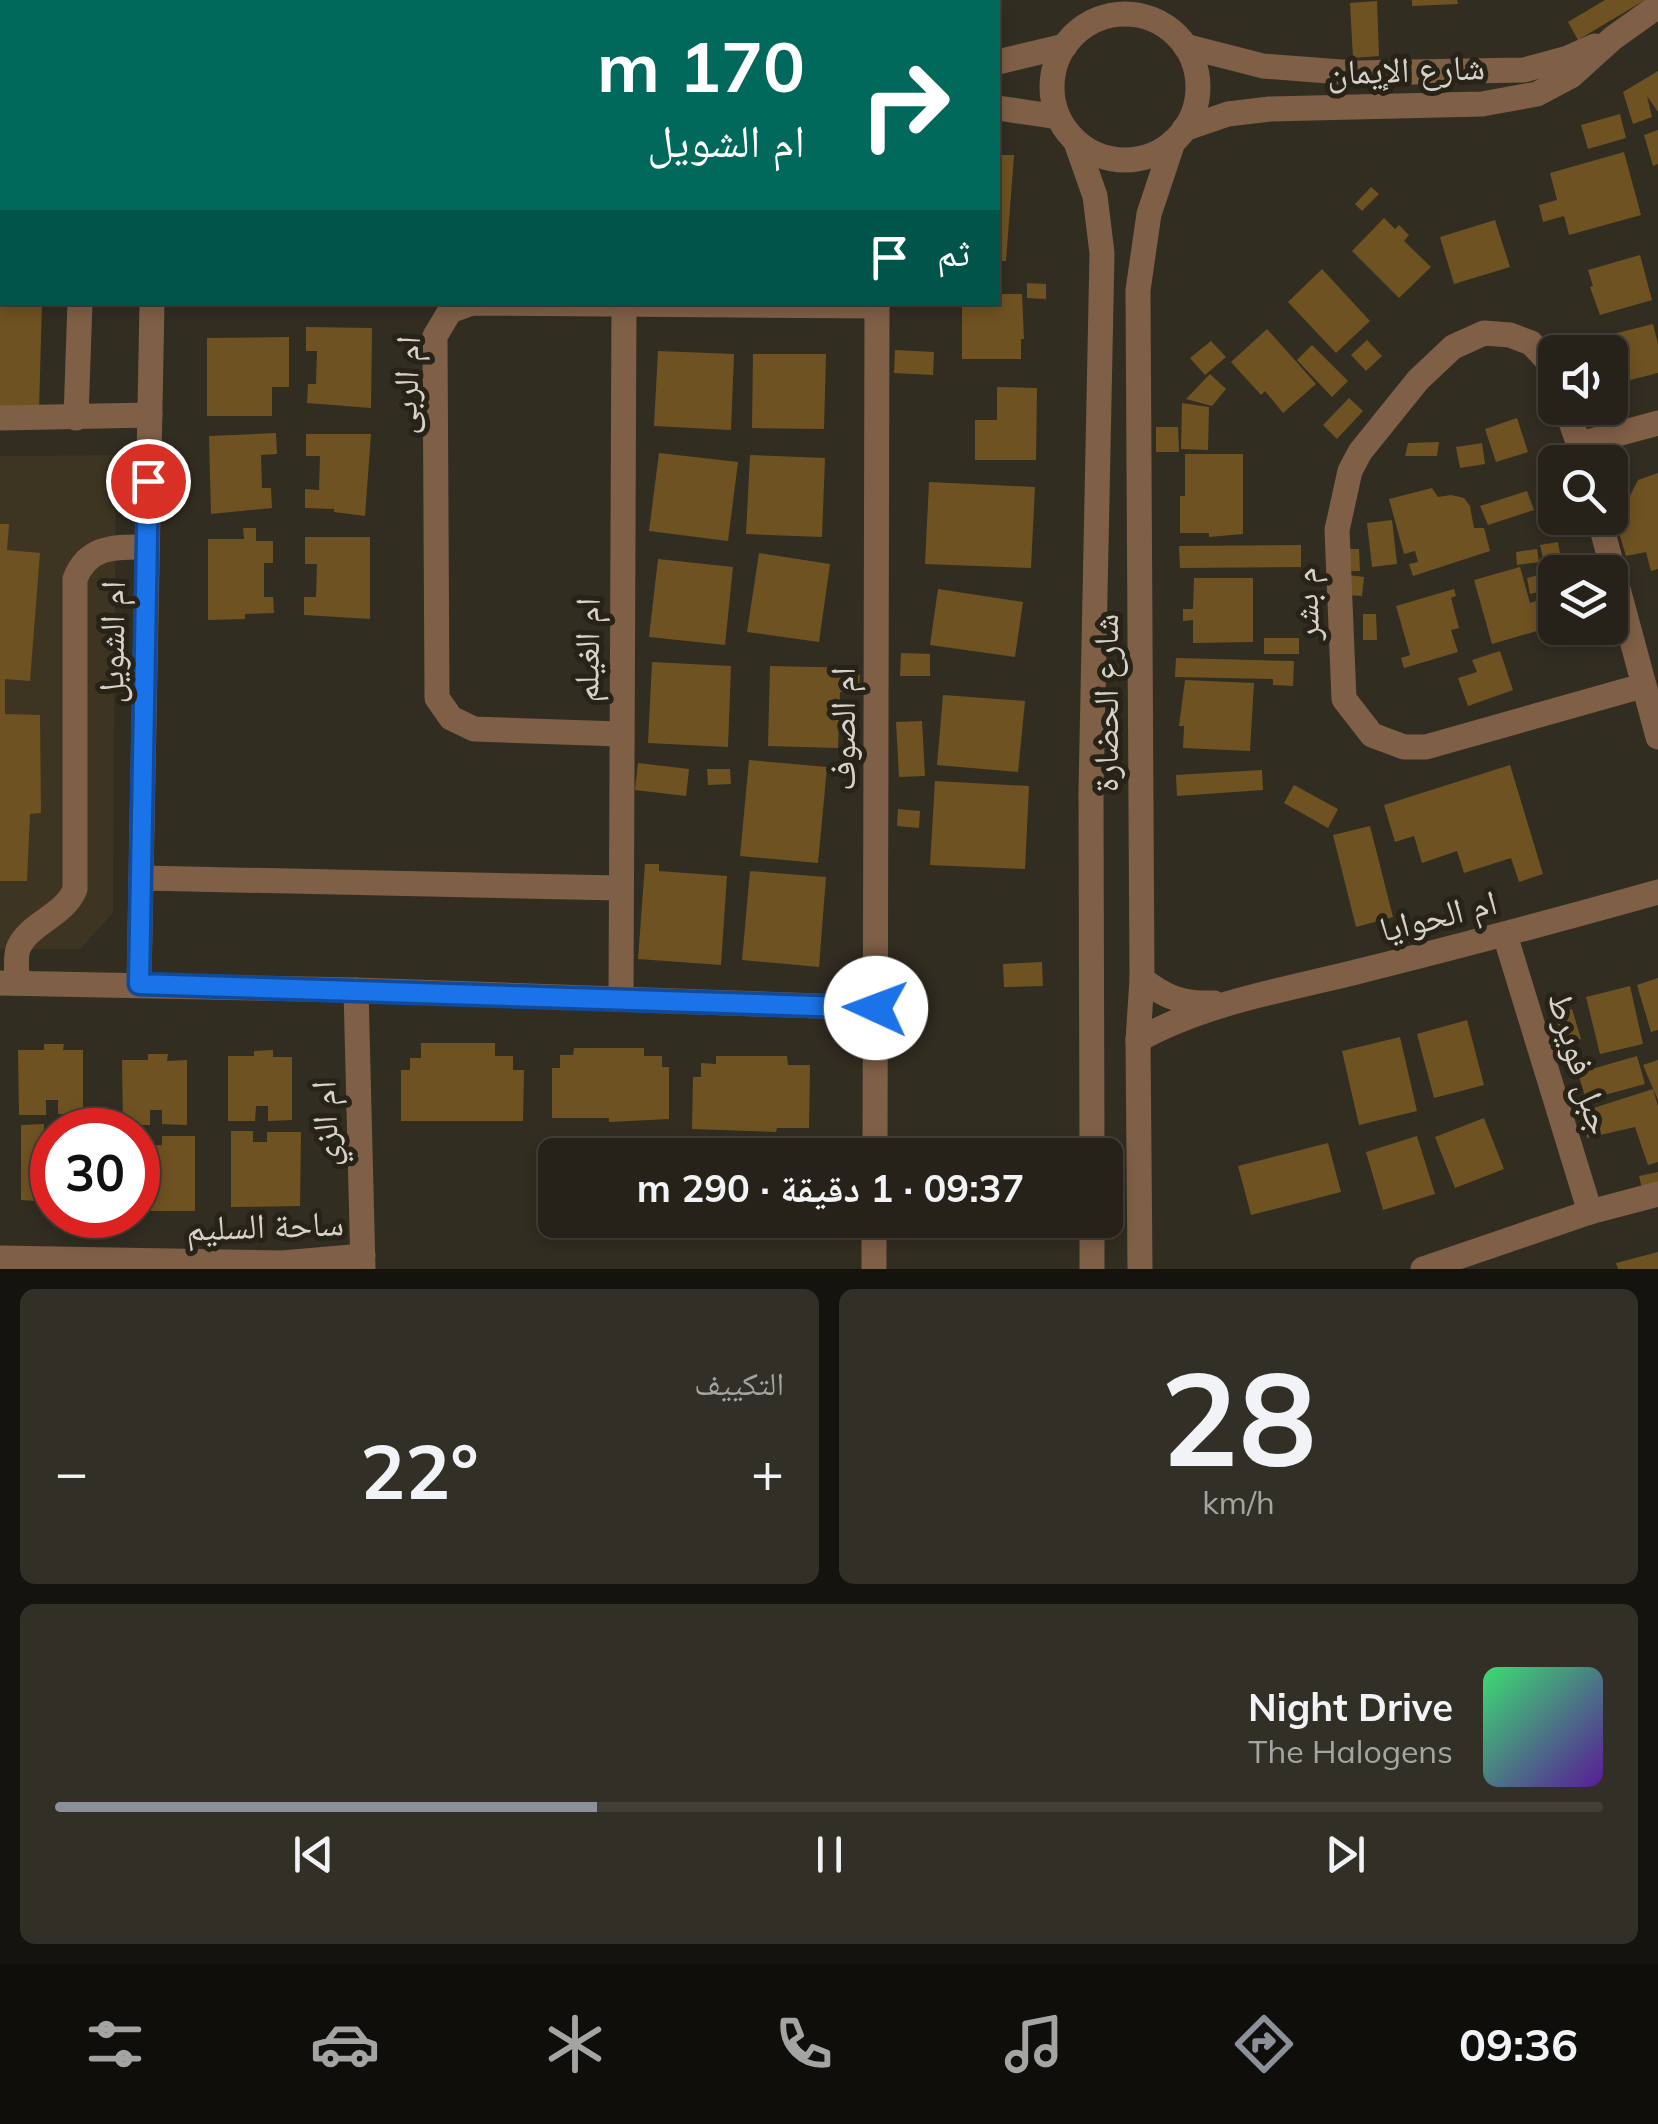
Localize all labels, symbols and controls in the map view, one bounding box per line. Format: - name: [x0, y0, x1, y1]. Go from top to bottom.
- text: 170 m: [597, 22, 805, 110]
- icon: right: [840, 40, 970, 170]
- street label: شارع الإيمان: [1326, 44, 1486, 95]
- text: ام الشويل: [647, 112, 805, 168]
- text: ثم: [937, 228, 970, 276]
- icon: arrive: [862, 230, 917, 285]
- street label: ام الربى: [380, 335, 432, 435]
- map controls: [1538, 335, 1628, 645]
- button: sound: [1538, 335, 1628, 425]
- pin: [106, 439, 191, 524]
- button: search: [1538, 445, 1628, 535]
- icon: arrive: [121, 454, 176, 509]
- button: layers: [1538, 555, 1628, 645]
- street label: م بشر: [1282, 567, 1330, 642]
- street label: ام الشويل: [88, 580, 136, 704]
- street label: ام الغيلم: [563, 597, 611, 703]
- street label: شارع الحضارة: [1083, 614, 1128, 792]
- street label: ام الصوف: [820, 667, 866, 791]
- street label: ام الحوايا: [1375, 879, 1502, 953]
- position arrow: [824, 956, 928, 1060]
- street label: جبل فويرط: [1539, 987, 1623, 1139]
- street label: ام الزي: [301, 1080, 354, 1168]
- speed limit sign: 30: [30, 1108, 160, 1238]
- text: 09:37 · 1 دقيقة · 290 m: [637, 1164, 1024, 1212]
- street label: ساحة السليم: [185, 1200, 345, 1252]
- text: 28: [1161, 1335, 1317, 1499]
- text: التكييف: [694, 1363, 784, 1403]
- text: 22°: [360, 1424, 479, 1518]
- text: −: [55, 1437, 88, 1506]
- text: +: [751, 1437, 784, 1506]
- text: km/h: [1202, 1482, 1275, 1522]
- text: Night Drive: [1248, 1683, 1453, 1731]
- text: The Halogens: [1248, 1731, 1453, 1771]
- icon: previous: [286, 1827, 341, 1882]
- icon: pause: [802, 1827, 857, 1882]
- icon: next: [1318, 1827, 1373, 1882]
- icon: filters: [80, 2009, 150, 2079]
- icon: car: [310, 2009, 380, 2079]
- icon: climate: [540, 2009, 610, 2079]
- icon: phone: [769, 2009, 839, 2079]
- icon: music: [999, 2009, 1069, 2079]
- icon: directions: [1229, 2009, 1299, 2079]
- text: 09:36: [1459, 2016, 1578, 2072]

